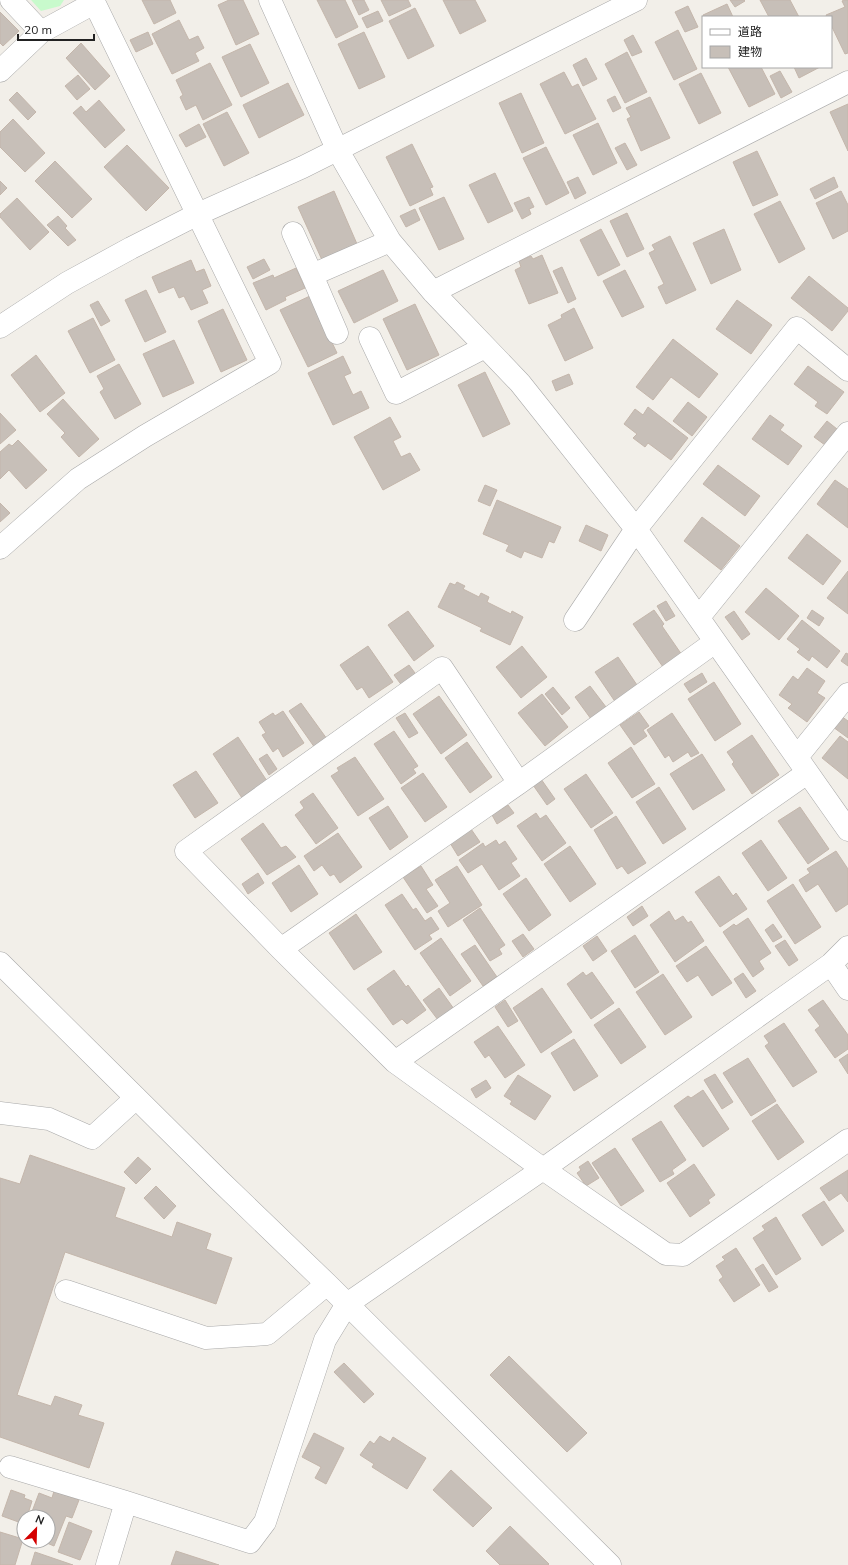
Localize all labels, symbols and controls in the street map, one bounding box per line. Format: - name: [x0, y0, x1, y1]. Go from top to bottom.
- scale bar: [18, 16, 94, 42]
- legend: [702, 16, 832, 68]
- text: 20 m: [24, 22, 52, 37]
- text: 道路: [738, 24, 762, 39]
- text: 建物: [738, 44, 762, 59]
- north arrow: [16, 1509, 56, 1549]
- text: N: [33, 1512, 46, 1528]

